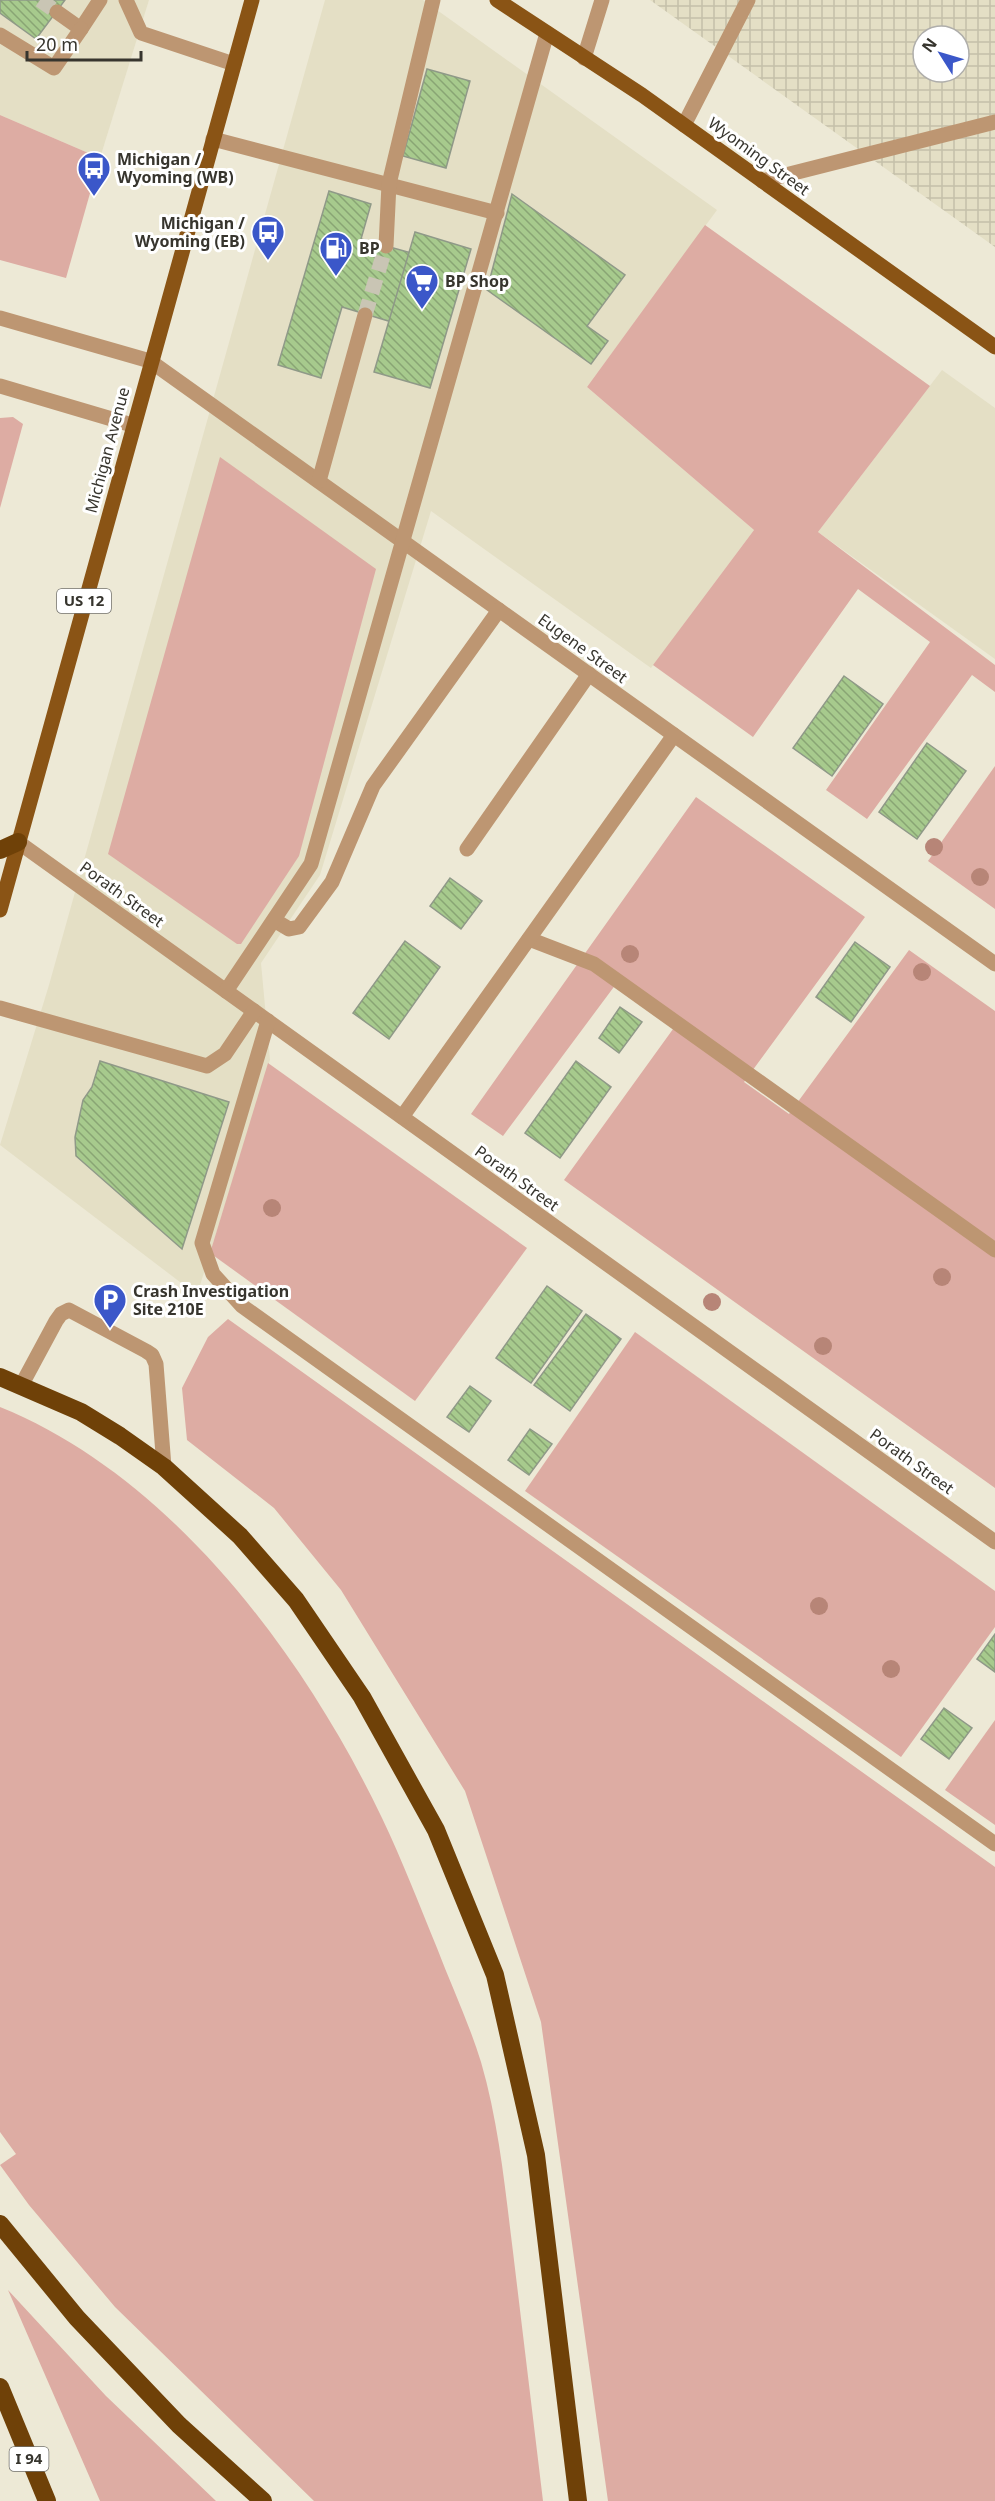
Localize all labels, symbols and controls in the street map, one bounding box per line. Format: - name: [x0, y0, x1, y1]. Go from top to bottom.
- scale bar: [27, 24, 141, 62]
- north arrow: [911, 24, 971, 84]
- text: 20 m: [36, 32, 78, 56]
- text: N: [916, 33, 942, 57]
- street label: Wyoming Street: [704, 112, 814, 200]
- place label: Michigan / Wyoming (WB): [117, 148, 234, 188]
- bus stop icon: Michigan / Wyoming (WB): [76, 150, 112, 197]
- place label: Michigan / Wyoming (EB): [135, 212, 245, 252]
- bus stop icon: Michigan / Wyoming (EB): [250, 214, 286, 261]
- fuel station icon: BP: [318, 230, 354, 277]
- place label: BP: [359, 237, 380, 259]
- supermarket icon: BP Shop: [404, 263, 440, 310]
- place label: BP Shop: [445, 270, 509, 292]
- street label: Michigan Avenue: [80, 385, 134, 515]
- road number: US 12: [57, 589, 111, 613]
- street label: Eugene Street: [534, 608, 632, 688]
- street label: Porath Street: [75, 856, 169, 932]
- street label: Porath Street: [470, 1140, 564, 1216]
- place label: Crash Investigation Site 210E: [133, 1280, 289, 1320]
- parking icon: Crash Investigation Site 210E: [92, 1282, 128, 1329]
- street label: Porath Street: [865, 1423, 959, 1499]
- road number: I 94: [9, 2447, 48, 2471]

